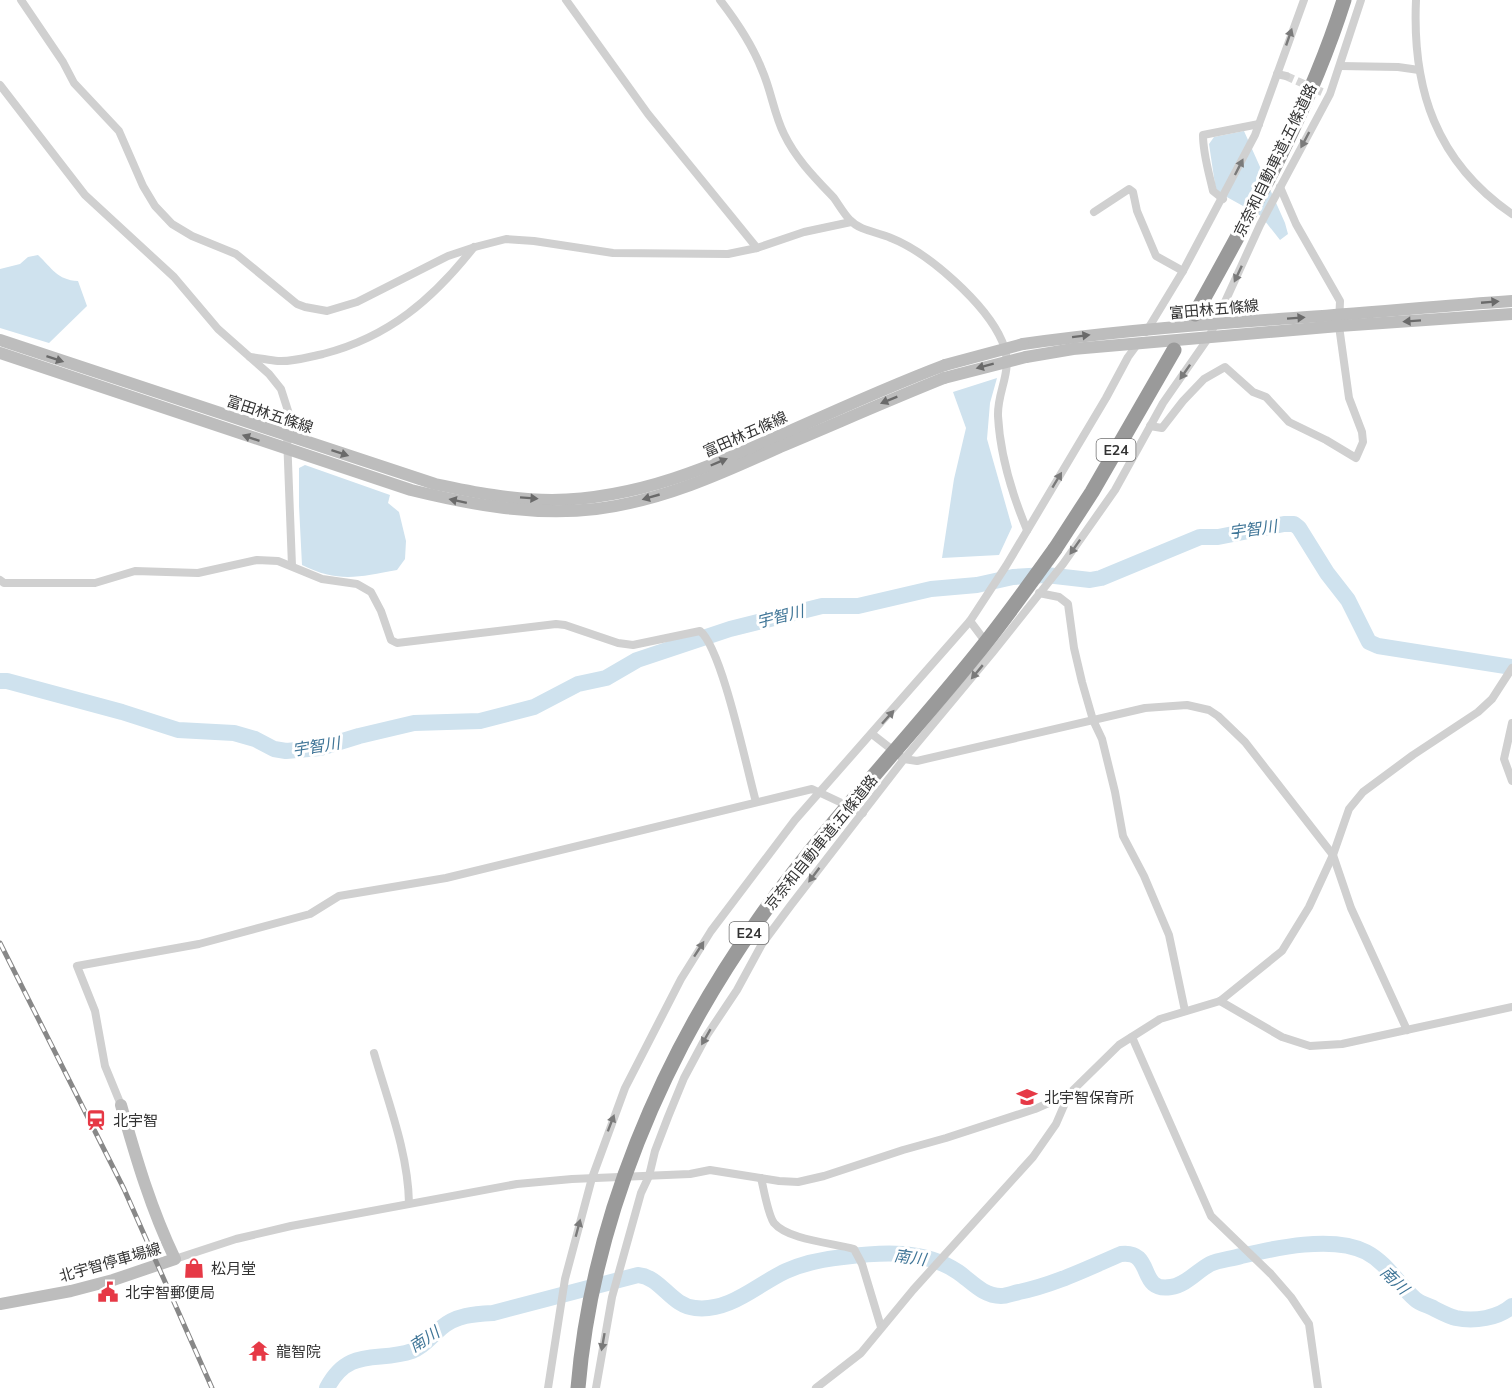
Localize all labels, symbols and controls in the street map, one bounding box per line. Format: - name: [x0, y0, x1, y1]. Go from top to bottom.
- one-way arrow: [1285, 28, 1295, 46]
- street label: 京奈和自動車道;五條道路: [1230, 80, 1320, 240]
- one-way arrow: [1300, 132, 1310, 149]
- one-way arrow: [1234, 158, 1244, 175]
- one-way arrow: [1234, 265, 1243, 282]
- street label: 富田林五條線: [1168, 296, 1260, 322]
- one-way arrow: [1481, 298, 1500, 307]
- one-way arrow: [1286, 313, 1305, 323]
- one-way arrow: [1402, 316, 1421, 325]
- one-way arrow: [1071, 331, 1090, 340]
- one-way arrow: [47, 354, 65, 364]
- one-way arrow: [976, 362, 994, 372]
- one-way arrow: [1179, 363, 1191, 379]
- street label: 富田林五條線: [224, 391, 316, 437]
- one-way arrow: [880, 395, 898, 405]
- street label: 富田林五條線: [700, 407, 790, 461]
- one-way arrow: [242, 433, 260, 442]
- road number: E24: [1096, 439, 1136, 461]
- one-way arrow: [331, 449, 349, 459]
- one-way arrow: [710, 458, 727, 467]
- one-way arrow: [1051, 472, 1062, 488]
- one-way arrow: [520, 493, 539, 503]
- one-way arrow: [642, 493, 660, 503]
- one-way arrow: [448, 496, 467, 505]
- water label: 宇智川: [1228, 515, 1280, 542]
- one-way arrow: [1070, 539, 1081, 555]
- water label: 宇智川: [754, 600, 808, 632]
- one-way arrow: [970, 664, 983, 680]
- one-way arrow: [881, 709, 895, 724]
- water label: 宇智川: [291, 732, 343, 760]
- street label: 京奈和自動車道;五條道路: [761, 771, 881, 913]
- one-way arrow: [808, 867, 820, 883]
- road number: E24: [730, 922, 768, 944]
- one-way arrow: [694, 941, 705, 958]
- one-way arrow: [701, 1029, 711, 1046]
- school or university icon: 北宇智保育所: [1015, 1085, 1039, 1109]
- place label: 北宇智保育所: [1044, 1088, 1134, 1107]
- station icon: 北宇智: [84, 1108, 108, 1132]
- place label: 北宇智: [113, 1111, 158, 1130]
- one-way arrow: [607, 1114, 616, 1132]
- one-way arrow: [574, 1219, 584, 1238]
- street label: 北宇智停車場線: [57, 1238, 163, 1286]
- water label: 南川: [893, 1245, 929, 1269]
- shop icon: 松月堂: [182, 1256, 206, 1280]
- place label: 松月堂: [211, 1259, 256, 1278]
- water label: 南川: [1377, 1262, 1415, 1300]
- public building icon: 北宇智郵便局: [96, 1280, 120, 1304]
- place label: 北宇智郵便局: [125, 1283, 215, 1302]
- water label: 南川: [405, 1321, 445, 1356]
- one-way arrow: [598, 1333, 607, 1352]
- temple icon: 龍智院: [247, 1339, 271, 1363]
- place label: 龍智院: [276, 1342, 321, 1361]

